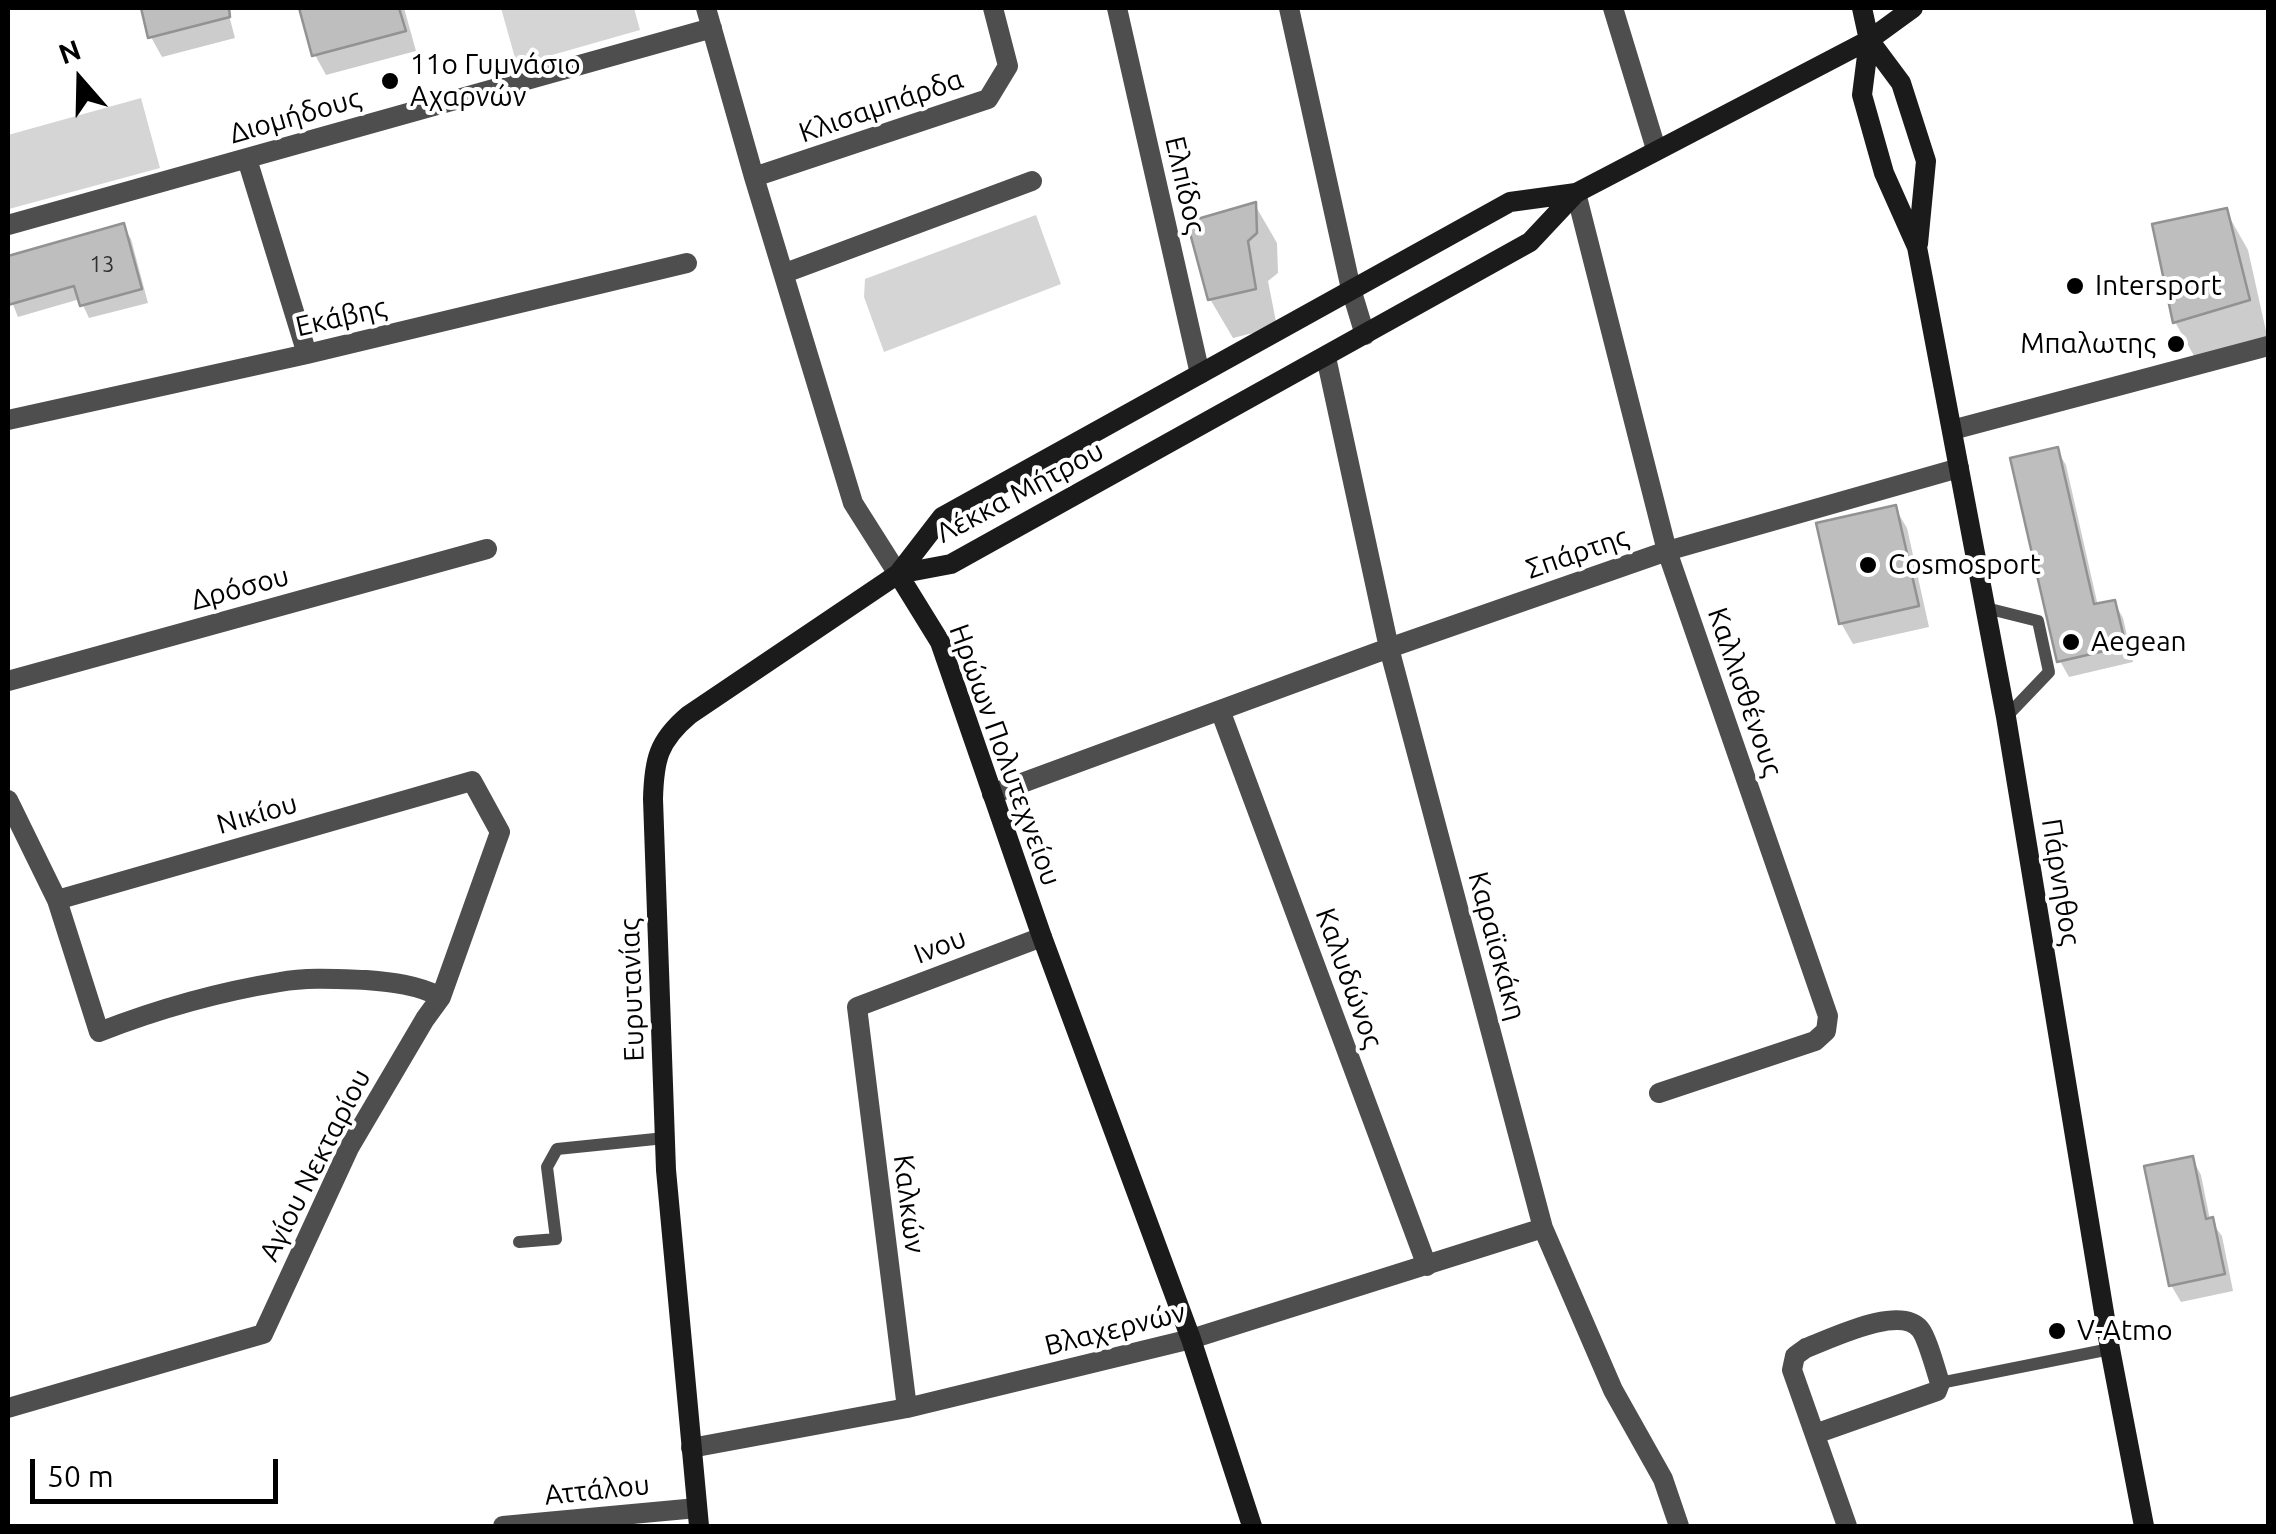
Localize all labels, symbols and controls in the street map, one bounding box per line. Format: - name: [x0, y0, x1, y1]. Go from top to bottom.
- north arrow: [30, 30, 130, 130]
- text: N: [54, 33, 85, 69]
- place label: 11ο Γυμνάσιο Αχαρνών: [410, 48, 581, 114]
- street label: Κλισαμπάρδα: [794, 62, 968, 150]
- marker: 11ο Γυμνάσιο Αχαρνών: [379, 70, 401, 92]
- street label: Διομήδους: [225, 81, 365, 151]
- street label: Ελπίδος: [1158, 133, 1212, 237]
- house number: 13: [90, 252, 114, 278]
- place label: Intersport: [2095, 269, 2222, 303]
- marker: Intersport: [2064, 275, 2086, 297]
- street label: Εκάβης: [292, 290, 390, 344]
- place label: Μπαλωτης: [2020, 327, 2156, 361]
- marker: Μπαλωτης: [2165, 333, 2187, 355]
- street label: Λέκκα Μήτρου: [931, 434, 1109, 550]
- street label: Σπάρτης: [1521, 520, 1633, 586]
- place label: Cosmosport: [1888, 548, 2041, 582]
- marker: Cosmosport: [1857, 554, 1879, 576]
- street label: Δρόσου: [187, 559, 293, 617]
- street label: Καλλισθένους: [1700, 603, 1790, 781]
- street label: Ηρώων Πολυτεχνείου: [942, 620, 1068, 890]
- place label: Aegean: [2091, 625, 2187, 659]
- marker: Aegean: [2060, 631, 2082, 653]
- street label: Νικίου: [213, 787, 301, 841]
- street label: Πάρνηθος: [2034, 816, 2088, 948]
- street label: Καραϊσκάκη: [1461, 868, 1533, 1024]
- street label: Καλυδώνος: [1308, 904, 1390, 1052]
- street label: Ευρυτανίας: [613, 918, 651, 1062]
- street label: Ινου: [909, 921, 971, 971]
- street label: Αγίου Νεκταρίου: [252, 1063, 378, 1267]
- street label: Καλκών: [886, 1153, 932, 1255]
- street label: Βλαχερνών: [1041, 1295, 1189, 1363]
- place label: V-Atmo: [2077, 1314, 2173, 1348]
- marker: V-Atmo: [2046, 1320, 2068, 1342]
- scale bar: [35, 1439, 282, 1501]
- text: 50 m: [47, 1459, 114, 1493]
- street label: Αττάλου: [543, 1468, 651, 1512]

